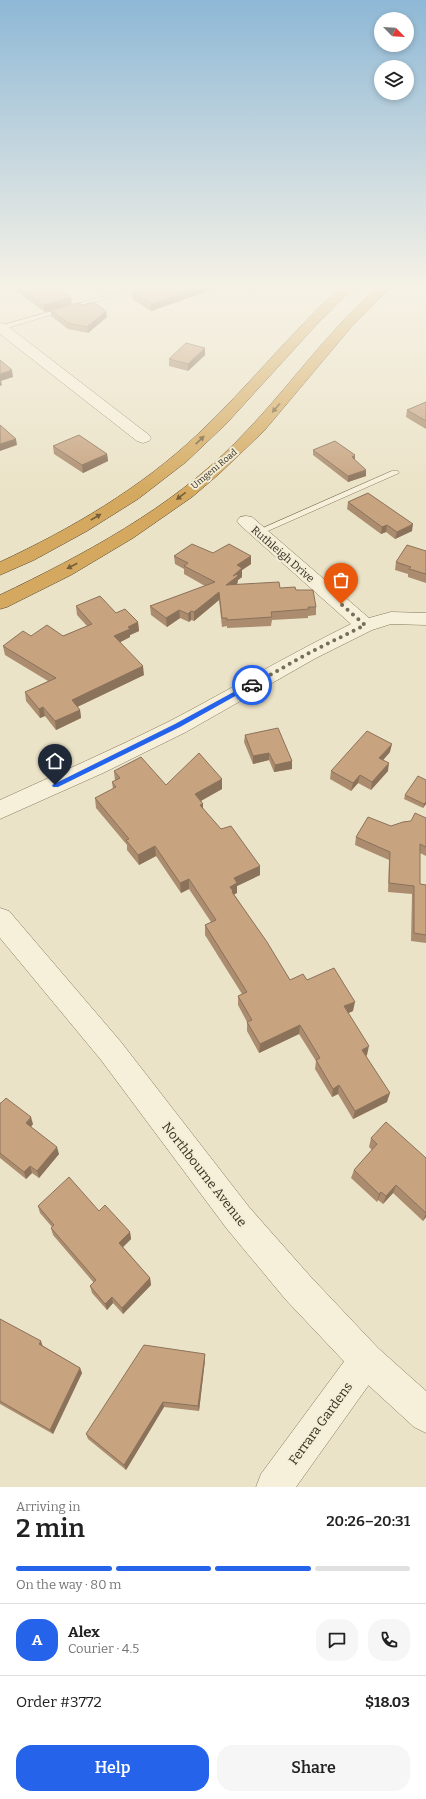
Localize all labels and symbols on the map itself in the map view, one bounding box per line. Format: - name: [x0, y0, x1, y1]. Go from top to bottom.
- north arrow: [374, 12, 414, 52]
- one-way arrow: [271, 402, 280, 413]
- one-way arrow: [195, 435, 205, 445]
- street label: Umgeni Road: [189, 447, 239, 491]
- one-way arrow: [176, 492, 187, 501]
- one-way arrow: [90, 514, 102, 521]
- street label: Ruthleigh Drive: [249, 523, 317, 585]
- one-way arrow: [66, 563, 78, 570]
- pin: [324, 563, 358, 604]
- courier: [232, 665, 272, 705]
- pin: [38, 744, 72, 785]
- street label: Northbourne Avenue: [159, 1119, 250, 1229]
- street label: Ferrara Gardens: [285, 1379, 355, 1467]

